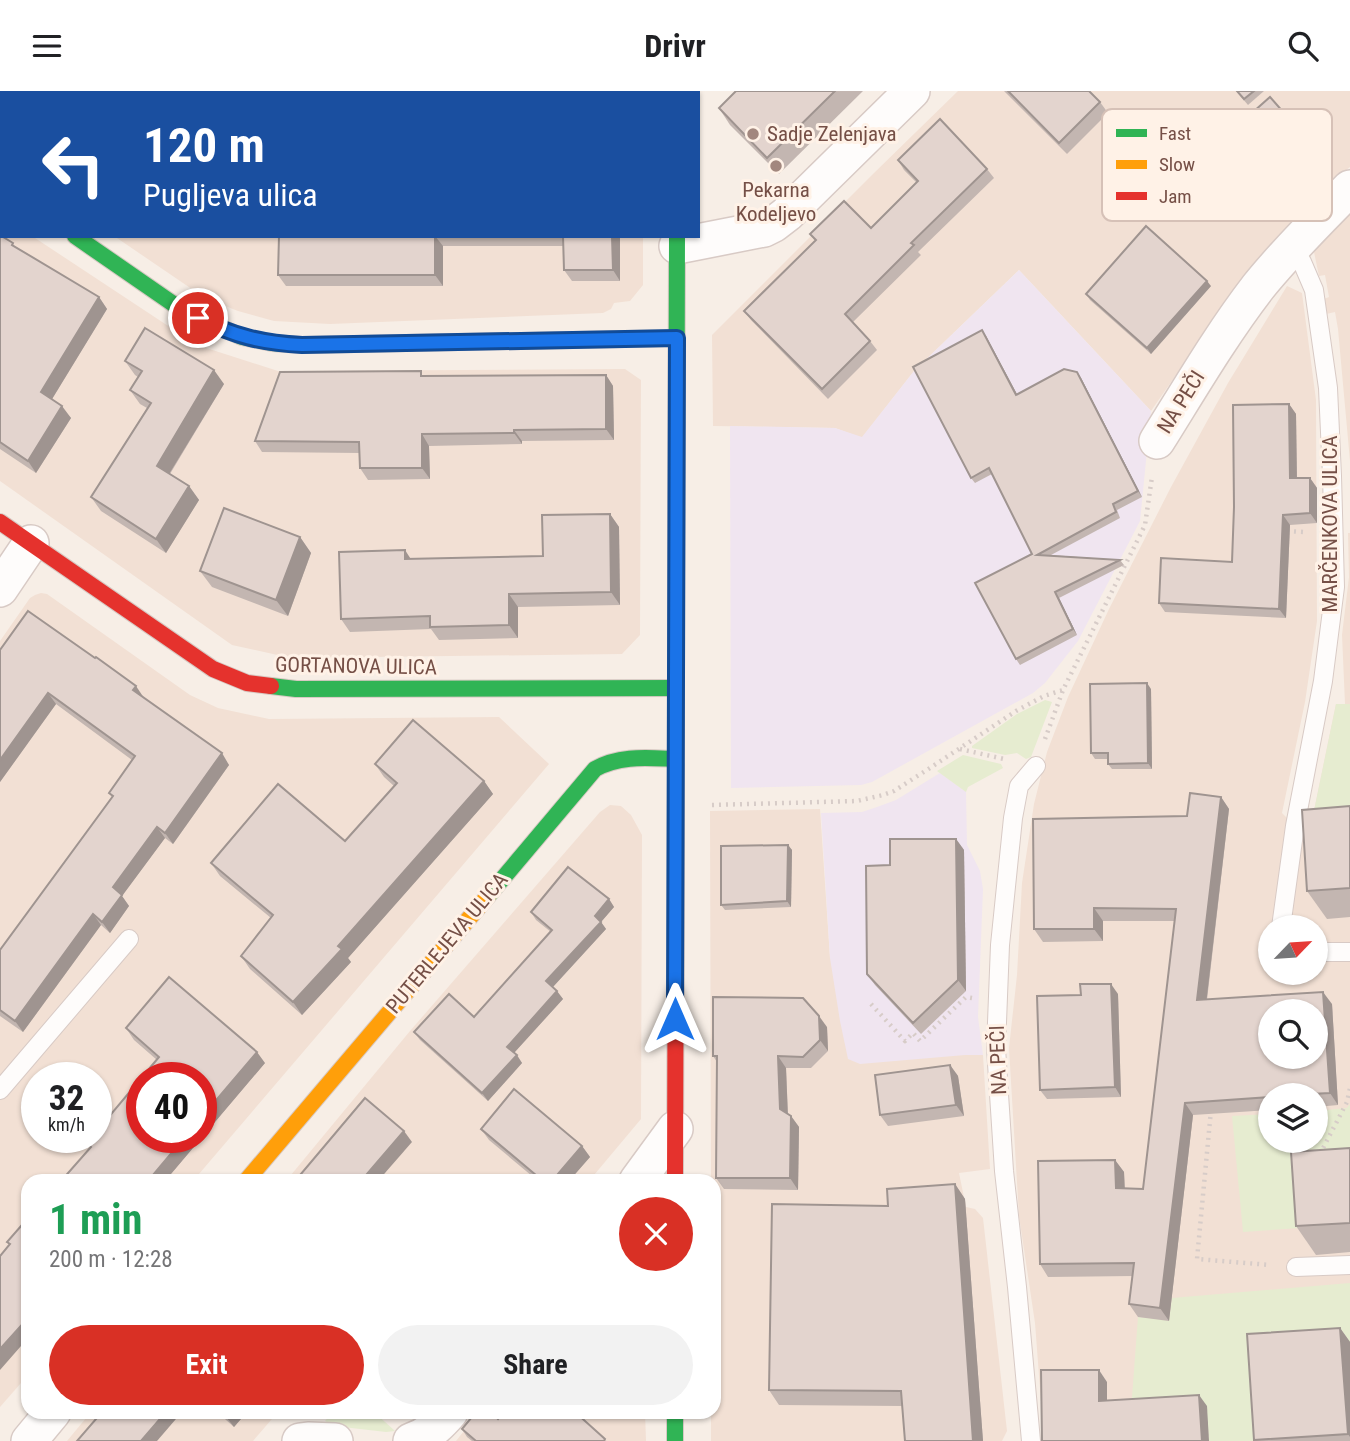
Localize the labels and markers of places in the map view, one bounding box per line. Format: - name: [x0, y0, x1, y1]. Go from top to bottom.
- place label: Sadje Zelenjava: [767, 122, 897, 146]
- marker: Sadje Zelenjava: [745, 126, 761, 142]
- marker: Pekarna Kodeljevo: [768, 158, 784, 174]
- place label: Pekarna Kodeljevo: [736, 178, 816, 226]
- pin: [168, 288, 228, 348]

